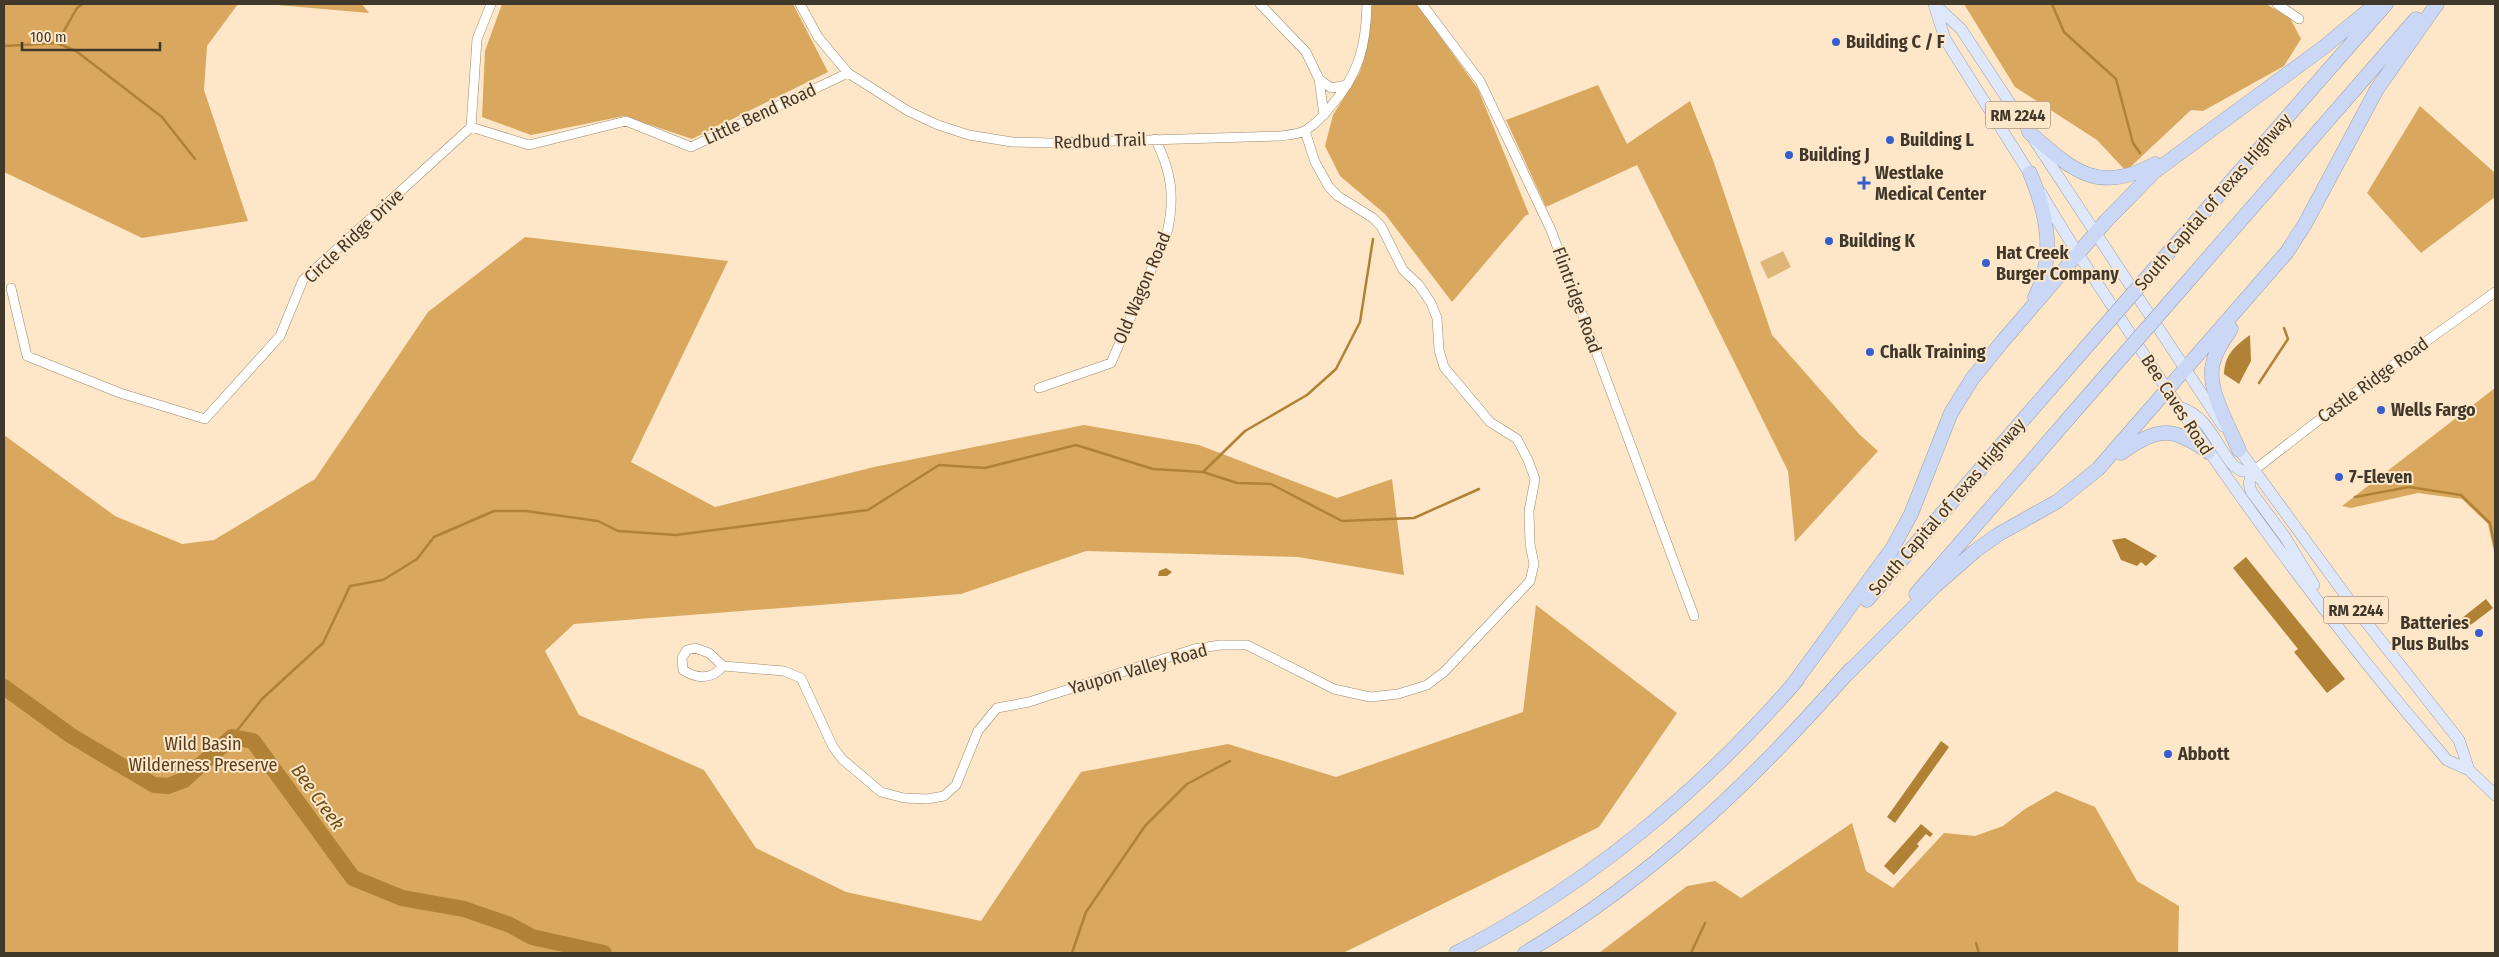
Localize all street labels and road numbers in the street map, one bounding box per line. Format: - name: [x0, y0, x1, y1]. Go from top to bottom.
- street label: Little Bend Road: [700, 78, 820, 150]
- road number: RM 2244: [1986, 102, 2050, 128]
- street label: South Capital of Texas Highway: [2130, 109, 2296, 295]
- street label: Redbud Trail: [1053, 128, 1147, 154]
- street label: Circle Ridge Drive: [300, 184, 409, 288]
- street label: Old Wagon Road: [1108, 228, 1176, 348]
- street label: Flintridge Road: [1548, 244, 1606, 356]
- street label: Castle Ridge Road: [2313, 332, 2433, 428]
- street label: Bee Caves Road: [2136, 351, 2218, 459]
- street label: South Capital of Texas Highway: [1864, 414, 2030, 600]
- road number: RM 2244: [2324, 596, 2388, 624]
- street label: Yaupon Valley Road: [1066, 639, 1210, 699]

